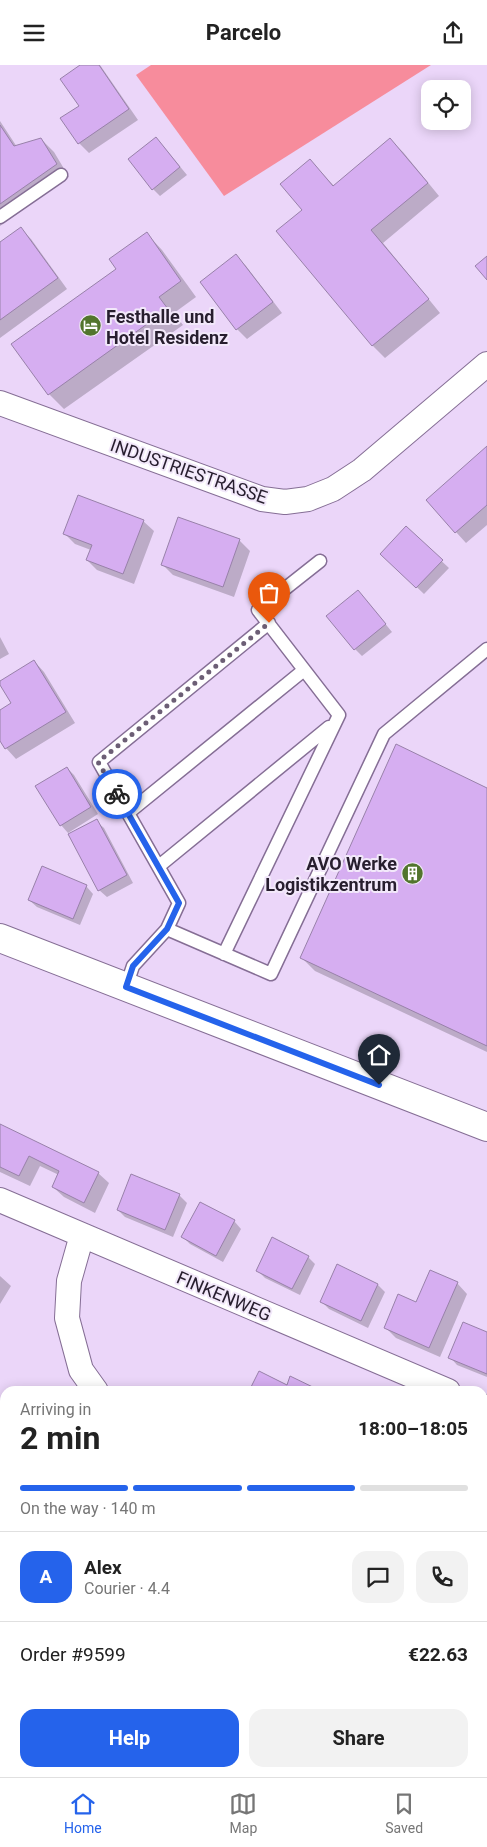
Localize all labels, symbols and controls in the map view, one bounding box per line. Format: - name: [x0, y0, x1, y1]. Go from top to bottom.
- icon: menu: [20, 19, 48, 47]
- icon: share: [439, 19, 467, 47]
- text: Parcelo: [206, 20, 281, 45]
- map controls: [421, 80, 471, 130]
- button: locate: [421, 80, 471, 130]
- place label: Festhalle und Hotel Residenz: [106, 306, 228, 348]
- hotel icon: Festhalle und Hotel Residenz: [78, 314, 102, 338]
- street label: INDUSTRIESTRASSE: [108, 434, 270, 508]
- pin: [248, 572, 290, 623]
- icon: bag: [255, 579, 283, 607]
- courier: [92, 769, 142, 819]
- icon: bike: [103, 780, 131, 808]
- place label: AVO Werke Logistikzentrum: [265, 853, 397, 895]
- building icon: AVO Werke Logistikzentrum: [401, 861, 425, 885]
- pin: [358, 1034, 400, 1085]
- icon: home: [365, 1041, 393, 1069]
- street label: FINKENWEG: [174, 1267, 274, 1325]
- text: Arriving in: [20, 1400, 91, 1419]
- text: 18:00–18:05: [358, 1417, 468, 1440]
- text: 2 min: [20, 1419, 100, 1457]
- text: On the way · 140 m: [20, 1499, 156, 1518]
- button: chat: [352, 1551, 404, 1603]
- button: phone: [416, 1551, 468, 1603]
- text: Alex: [84, 1556, 122, 1579]
- text: A: [40, 1565, 52, 1588]
- text: Courier · 4.4: [84, 1579, 170, 1598]
- text: Order #9599: [20, 1643, 126, 1666]
- text: €22.63: [408, 1643, 468, 1666]
- button: Help: [20, 1709, 239, 1767]
- button: Share: [249, 1709, 468, 1767]
- tab: Home: [64, 1790, 102, 1836]
- tab: Map: [229, 1790, 257, 1836]
- tab: Saved: [385, 1790, 423, 1836]

